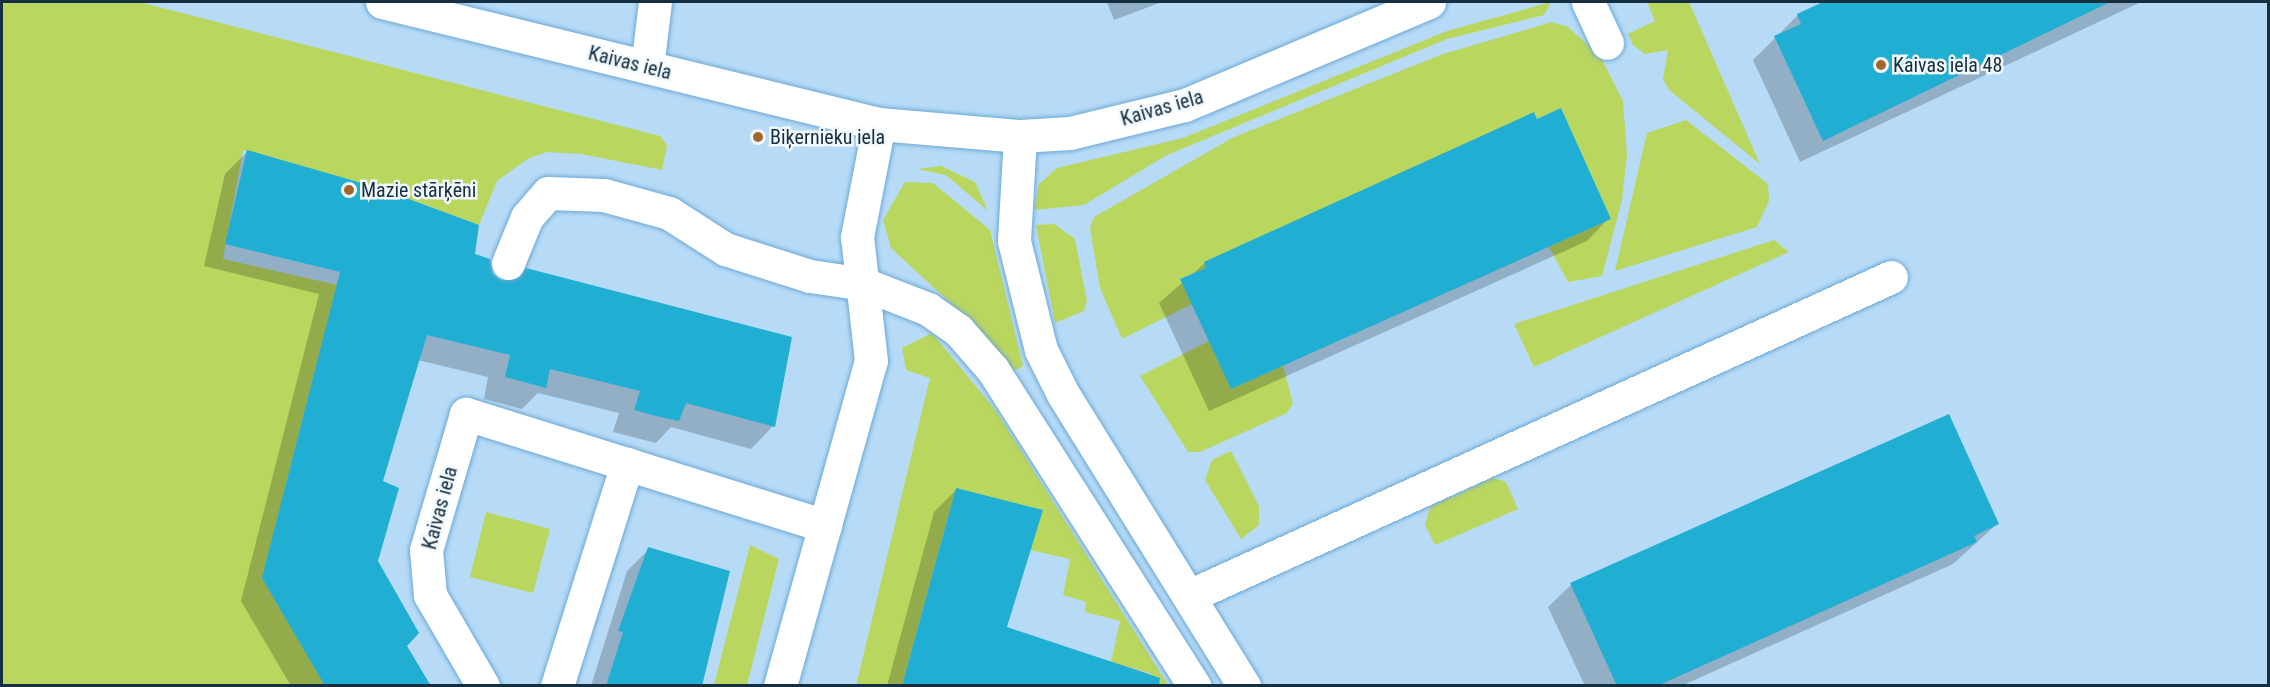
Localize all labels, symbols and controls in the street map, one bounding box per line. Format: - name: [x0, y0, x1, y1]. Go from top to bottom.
- street label: Kaivas iela: [586, 41, 674, 85]
- place label: Kaivas iela 48: [1893, 53, 2002, 77]
- marker: Kaivas iela 48: [1874, 58, 1888, 72]
- street label: Kaivas iela: [1118, 85, 1206, 131]
- place label: Biķernieku iela: [770, 125, 885, 149]
- marker: Biķernieku iela: [751, 130, 765, 144]
- place label: Mazie stārķēni: [361, 178, 476, 202]
- marker: Mazie stārķēni: [342, 183, 356, 197]
- street label: Kaivas iela: [417, 464, 463, 552]

